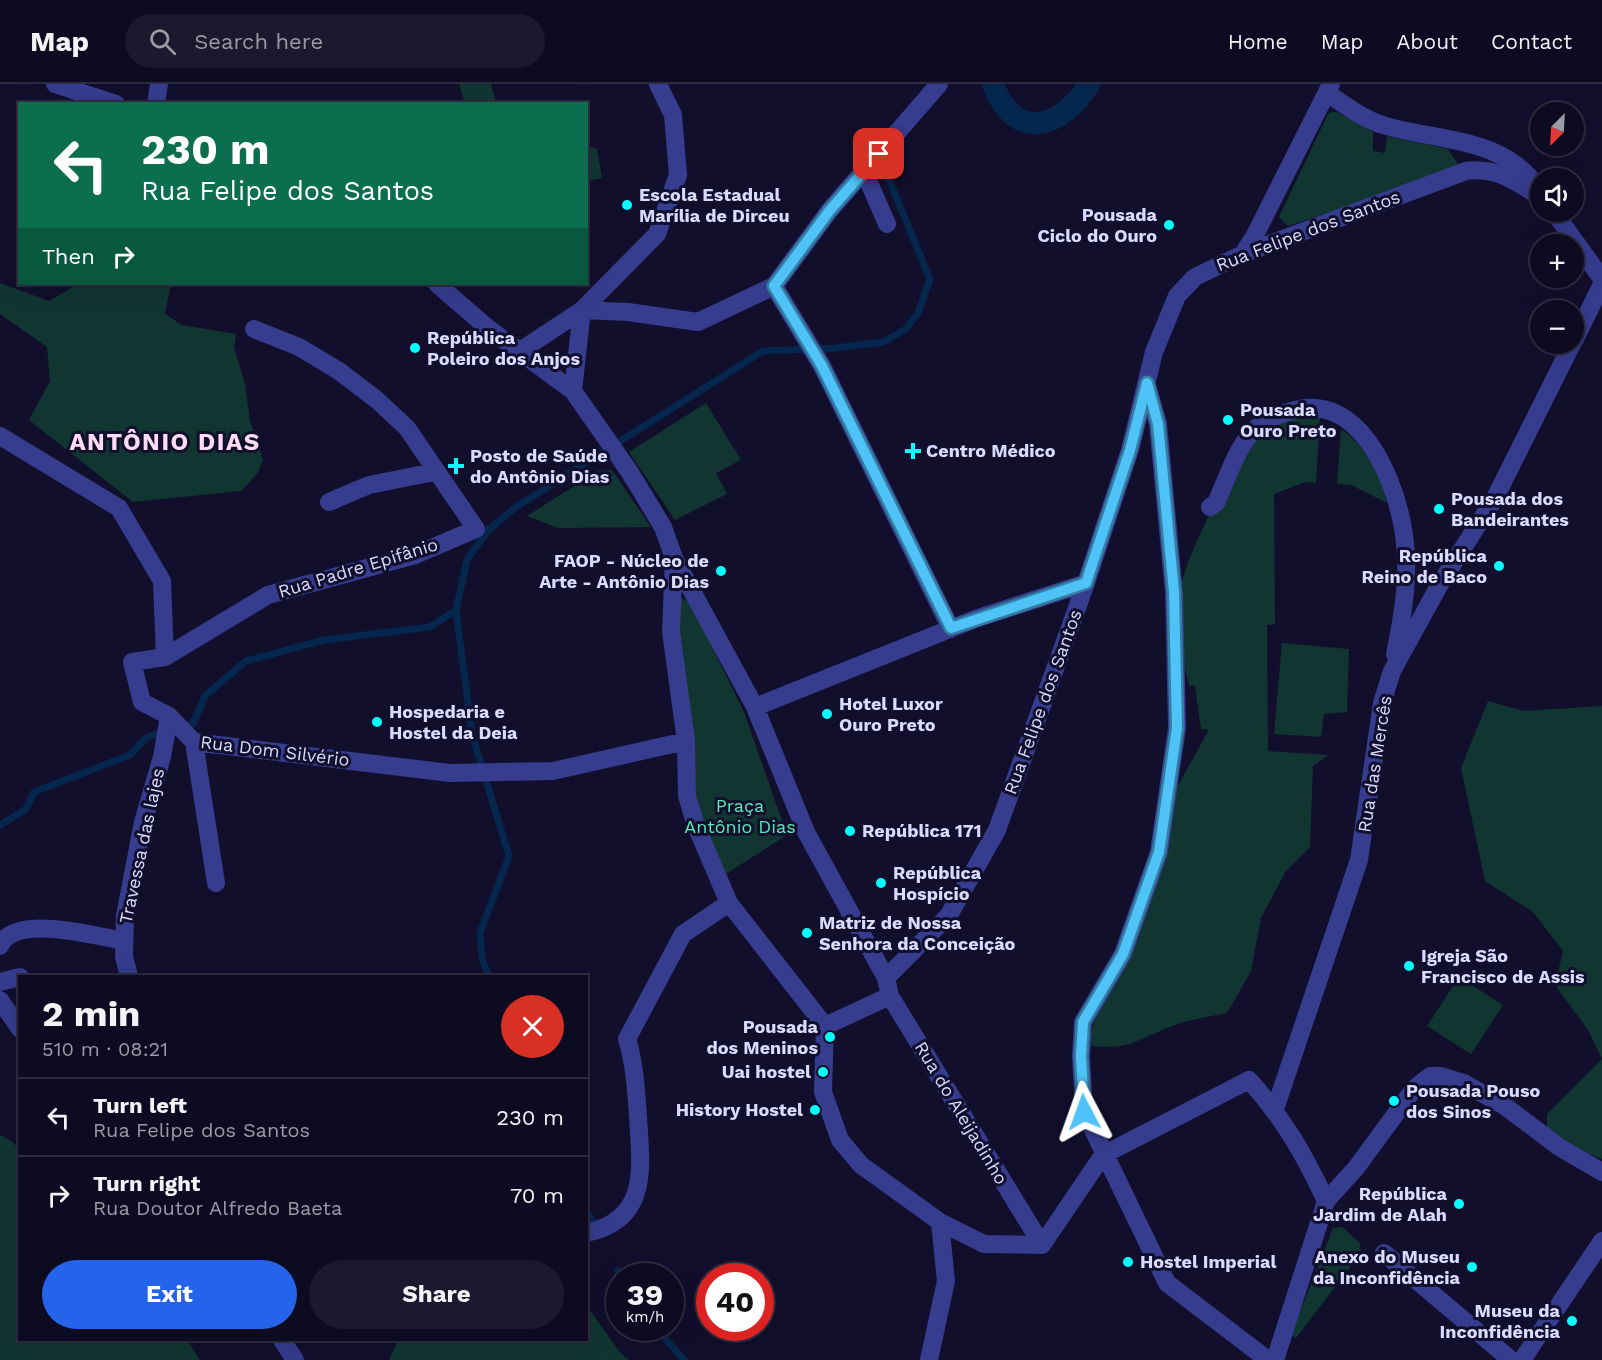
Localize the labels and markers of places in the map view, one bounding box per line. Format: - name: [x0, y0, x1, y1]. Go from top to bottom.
- pin: [853, 128, 904, 179]
- place label: Escola Estadual Marília de Dirceu: [639, 184, 790, 226]
- marker: Escola Estadual Marília de Dirceu: [620, 198, 634, 212]
- place label: Pousada Ciclo do Ouro: [1037, 204, 1158, 246]
- marker: Pousada Ciclo do Ouro: [1162, 218, 1176, 232]
- place label: República Poleiro dos Anjos: [427, 327, 580, 369]
- marker: República Poleiro dos Anjos: [408, 341, 422, 355]
- place label: Pousada Ouro Preto: [1240, 399, 1337, 441]
- marker: Pousada Ouro Preto: [1221, 413, 1235, 427]
- place label: Centro Médico: [926, 440, 1056, 461]
- marker: Centro Médico: [904, 442, 922, 460]
- place label: Posto de Saúde do Antônio Dias: [470, 445, 610, 487]
- marker: Posto de Saúde do Antônio Dias: [447, 457, 465, 475]
- place label: Pousada dos Bandeirantes: [1451, 488, 1569, 530]
- marker: Pousada dos Bandeirantes: [1432, 502, 1446, 516]
- place label: República Reino de Baco: [1361, 545, 1488, 587]
- place label: FAOP - Núcleo de Arte - Antônio Dias: [539, 550, 709, 592]
- marker: República Reino de Baco: [1492, 559, 1506, 573]
- marker: FAOP - Núcleo de Arte - Antônio Dias: [714, 564, 728, 578]
- place label: Hotel Luxor Ouro Preto: [839, 693, 943, 735]
- place label: Hospedaria e Hostel da Deia: [389, 701, 518, 743]
- marker: Hotel Luxor Ouro Preto: [820, 707, 834, 721]
- marker: Hospedaria e Hostel da Deia: [370, 715, 384, 729]
- place label: República 171: [862, 820, 981, 841]
- marker: República 171: [843, 824, 857, 838]
- place label: República Hospício: [893, 862, 982, 904]
- marker: República Hospício: [874, 876, 888, 890]
- place label: Matriz de Nossa Senhora da Conceição: [819, 912, 1015, 954]
- marker: Matriz de Nossa Senhora da Conceição: [800, 926, 814, 940]
- place label: Igreja São Francisco de Assis: [1421, 945, 1585, 987]
- marker: Igreja São Francisco de Assis: [1402, 959, 1416, 973]
- place label: Pousada dos Meninos: [707, 1016, 819, 1058]
- marker: Pousada dos Meninos: [823, 1030, 837, 1044]
- place label: Uai hostel: [722, 1061, 811, 1082]
- marker: Uai hostel: [816, 1065, 830, 1079]
- place label: Pousada Pouso dos Sinos: [1406, 1080, 1541, 1122]
- marker: Pousada Pouso dos Sinos: [1387, 1094, 1401, 1108]
- place label: History Hostel: [676, 1099, 803, 1120]
- marker: History Hostel: [808, 1103, 822, 1117]
- place label: República Jardim de Alah: [1313, 1183, 1448, 1225]
- marker: República Jardim de Alah: [1452, 1197, 1466, 1211]
- place label: Anexo do Museu da Inconfidência: [1313, 1246, 1461, 1288]
- place label: Hostel Imperial: [1140, 1251, 1276, 1272]
- marker: Hostel Imperial: [1121, 1255, 1135, 1269]
- marker: Anexo do Museu da Inconfidência: [1465, 1260, 1479, 1274]
- place label: Museu da Inconfidência: [1440, 1300, 1561, 1342]
- marker: Museu da Inconfidência: [1565, 1314, 1579, 1328]

